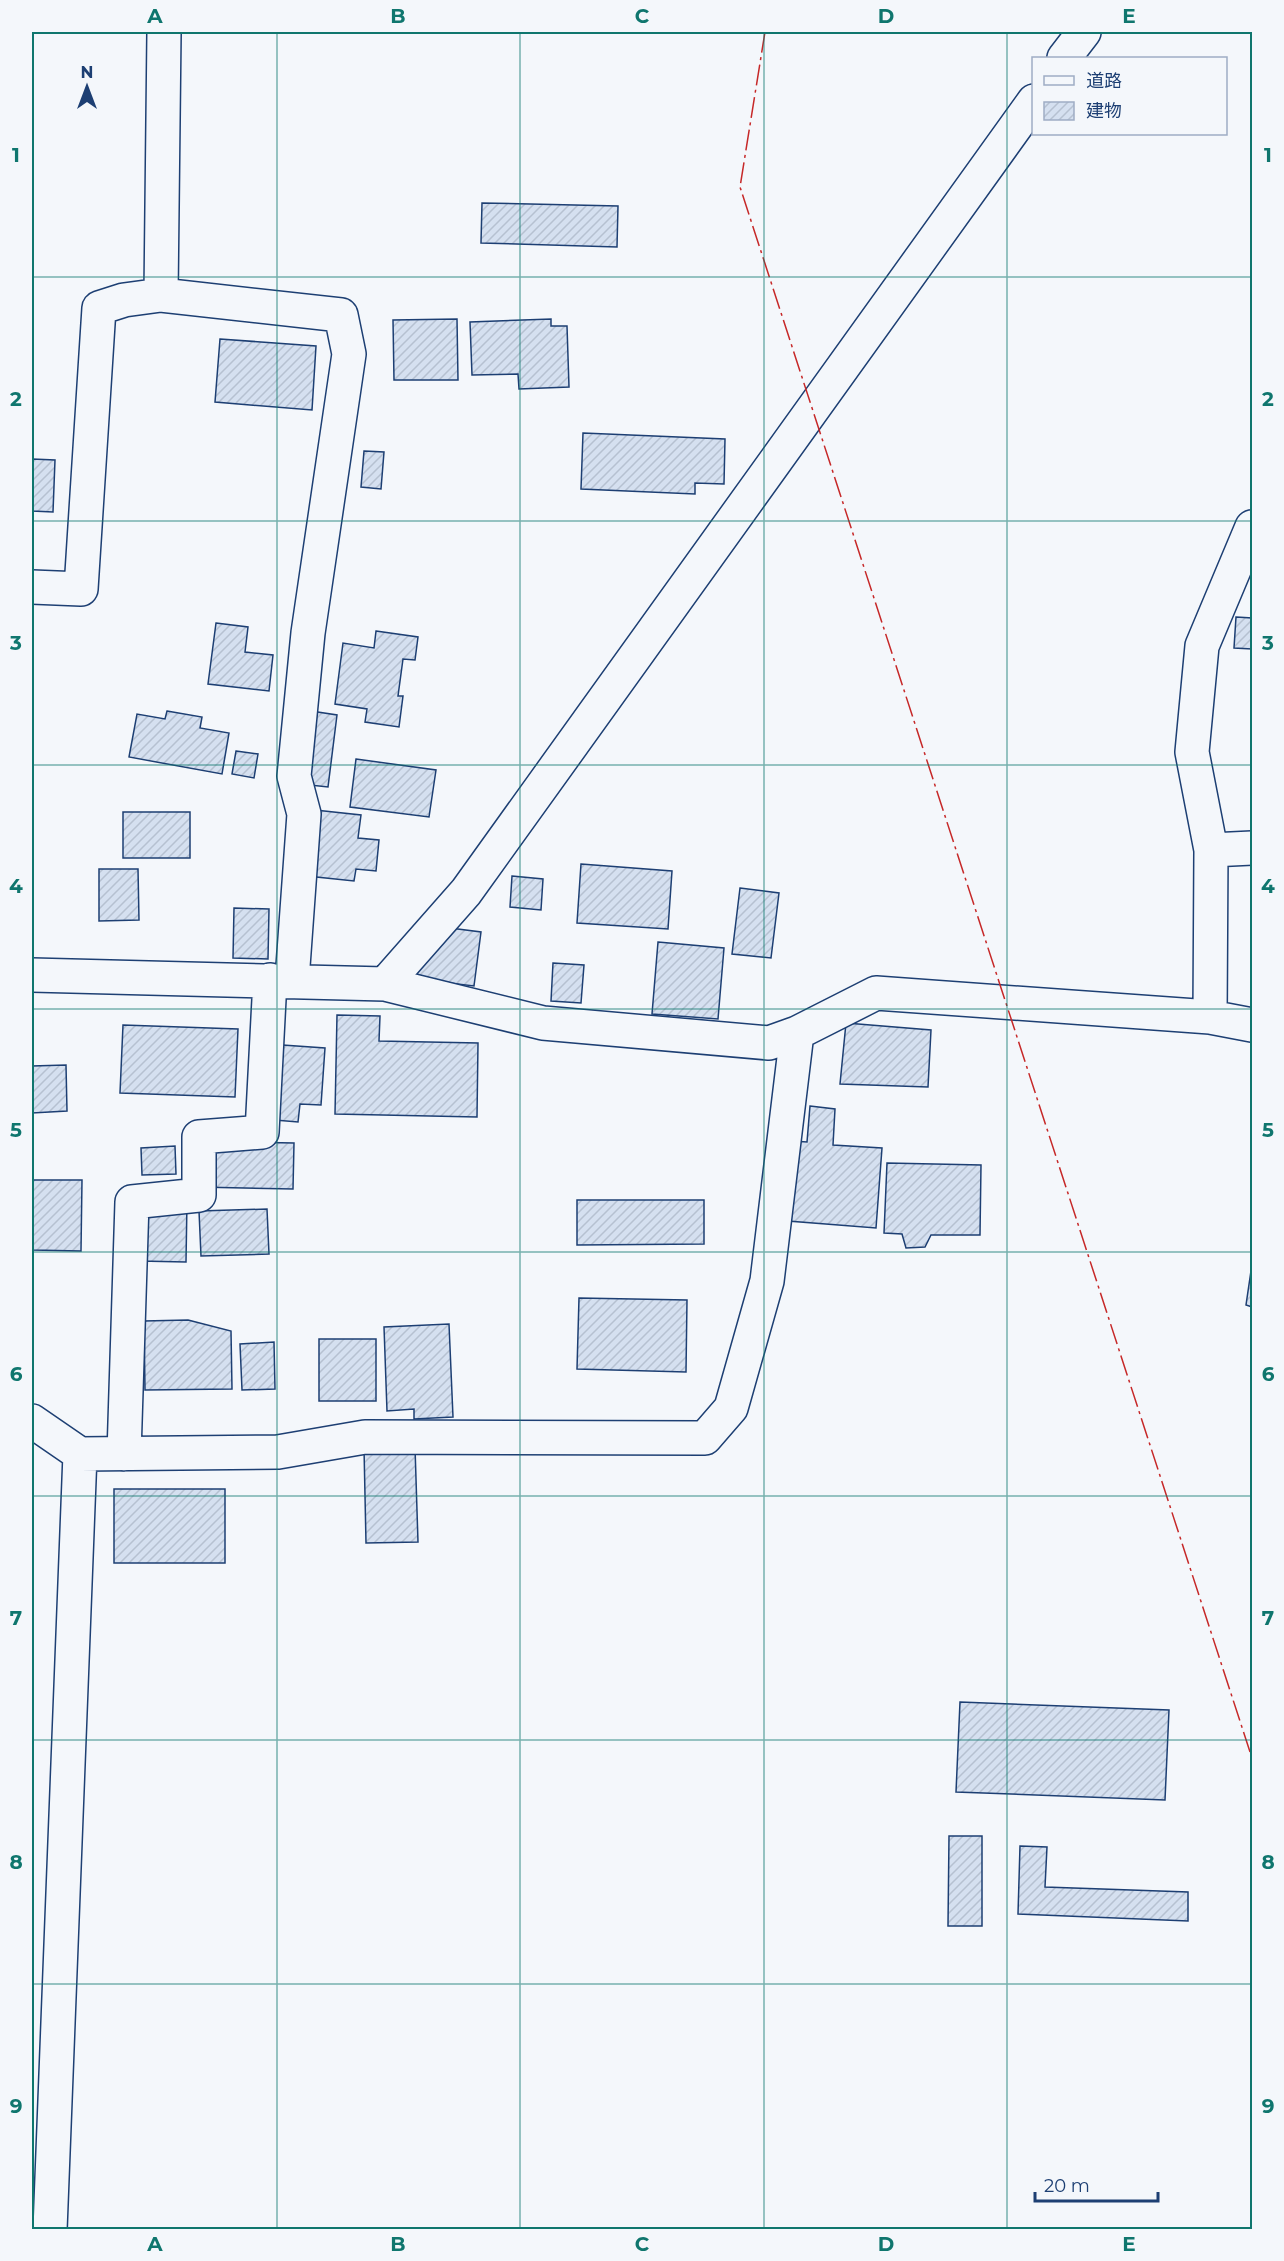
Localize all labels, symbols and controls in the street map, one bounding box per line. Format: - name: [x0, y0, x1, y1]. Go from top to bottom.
- text: A: [146, 4, 163, 28]
- text: B: [390, 4, 406, 28]
- text: C: [635, 4, 650, 28]
- text: D: [878, 4, 894, 28]
- text: E: [1122, 4, 1136, 28]
- north arrow: [57, 57, 117, 117]
- legend: [1032, 57, 1227, 135]
- text: N: [81, 63, 93, 82]
- text: 道路: [1086, 70, 1122, 92]
- text: 建物: [1086, 100, 1122, 122]
- text: 1: [12, 143, 20, 167]
- text: 1: [1264, 143, 1272, 167]
- text: 2: [10, 387, 22, 411]
- text: 2: [1262, 387, 1274, 411]
- text: 3: [9, 631, 22, 655]
- text: 3: [1261, 631, 1274, 655]
- text: 4: [9, 874, 23, 898]
- text: 4: [1261, 874, 1275, 898]
- text: 5: [10, 1118, 22, 1142]
- text: 5: [1262, 1118, 1274, 1142]
- text: 6: [10, 1362, 23, 1386]
- text: 6: [1262, 1362, 1275, 1386]
- text: 7: [10, 1606, 22, 1630]
- text: 7: [1262, 1606, 1274, 1630]
- text: 8: [9, 1850, 23, 1874]
- text: 8: [1261, 1850, 1275, 1874]
- text: 9: [10, 2094, 22, 2118]
- text: 9: [1262, 2094, 1274, 2118]
- scale bar: [1035, 2165, 1158, 2203]
- text: 20 m: [1044, 2175, 1090, 2197]
- text: A: [146, 2232, 163, 2256]
- text: B: [390, 2232, 406, 2256]
- text: C: [635, 2232, 650, 2256]
- text: D: [878, 2232, 894, 2256]
- text: E: [1122, 2232, 1136, 2256]

